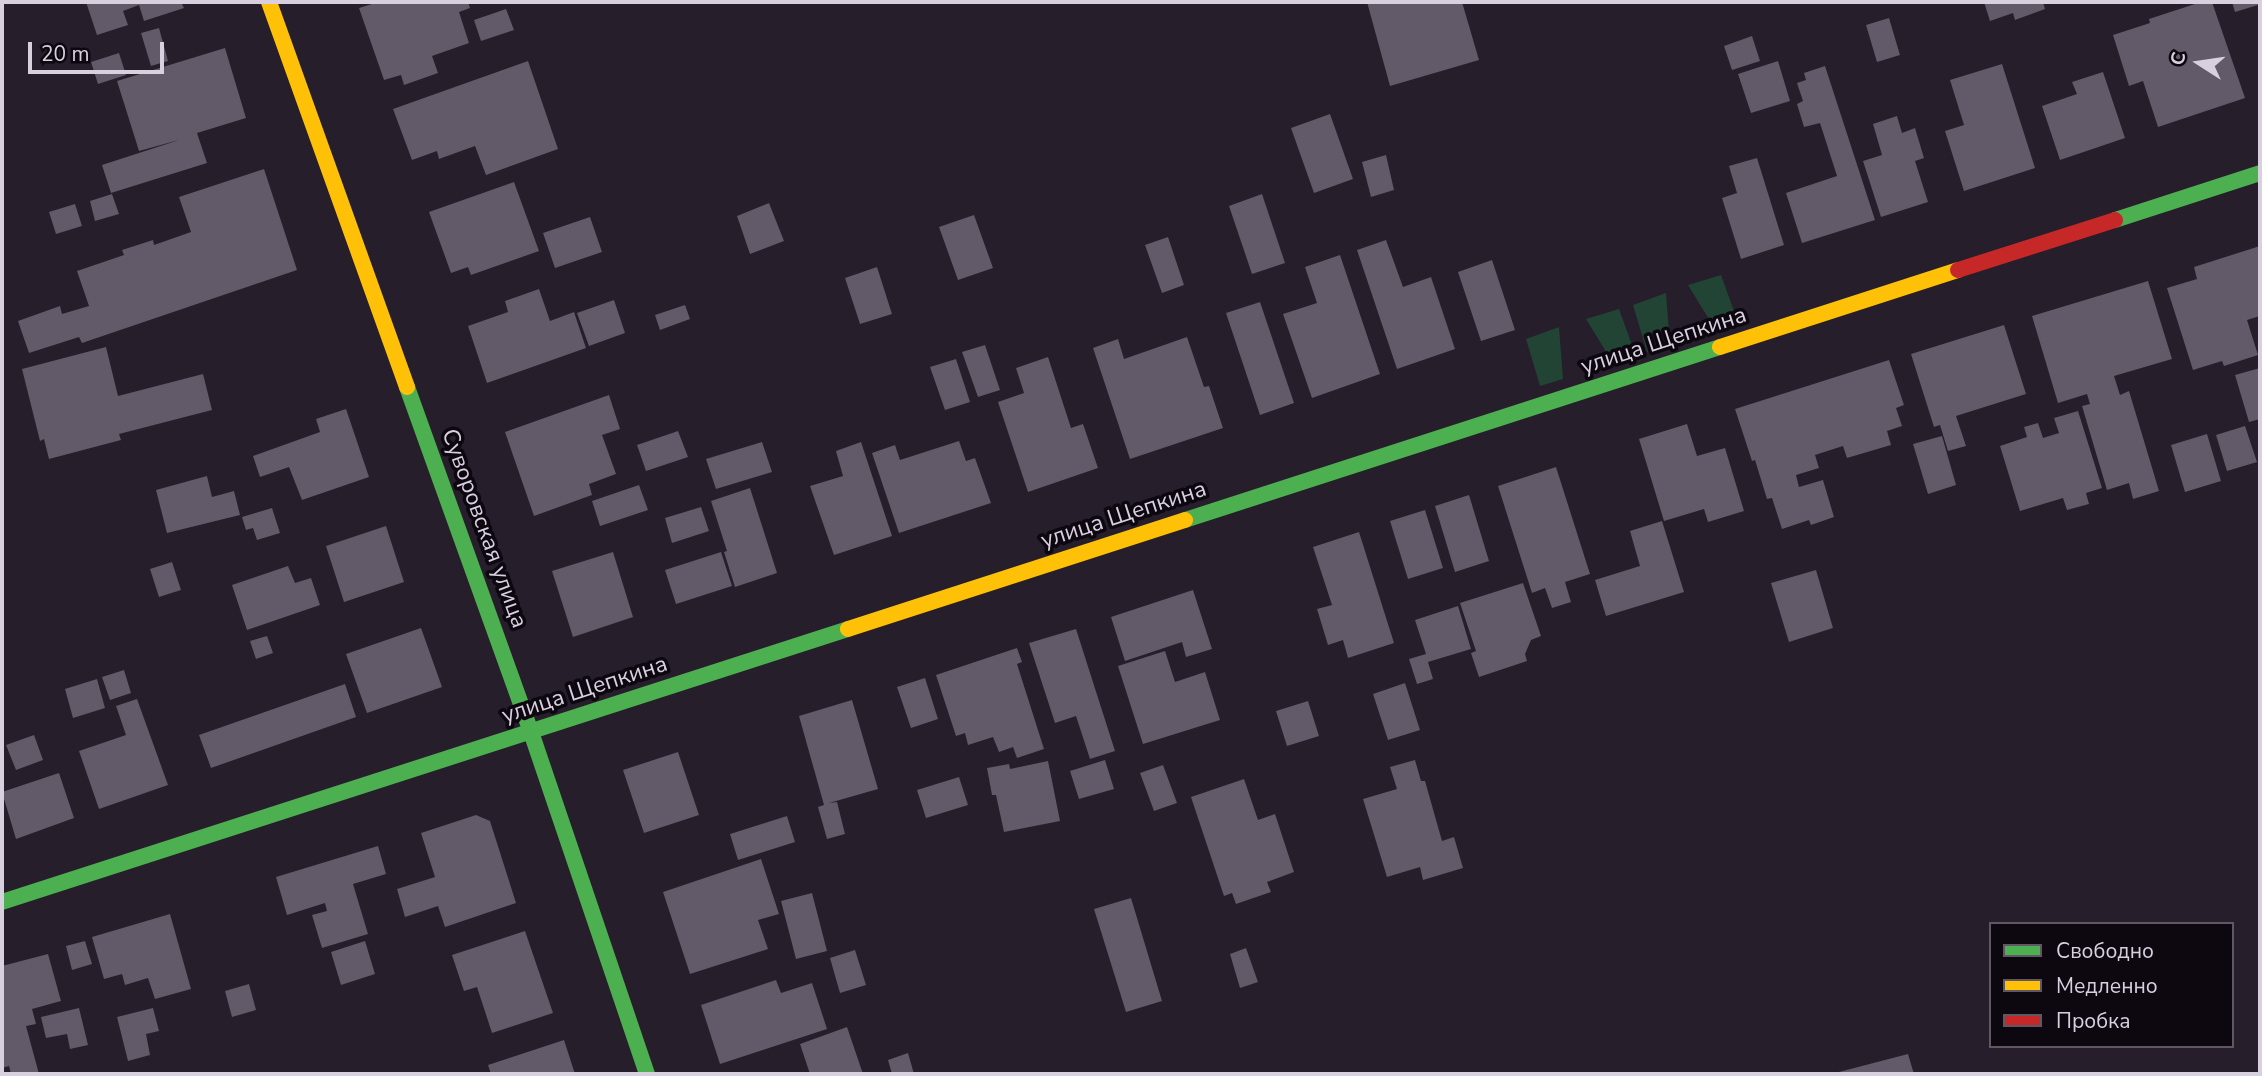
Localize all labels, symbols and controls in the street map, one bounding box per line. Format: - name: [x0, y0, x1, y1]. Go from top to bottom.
- scale bar: [32, 28, 168, 72]
- north arrow: [2164, 28, 2234, 98]
- text: 20 m: [41, 40, 90, 68]
- text: С: [2164, 50, 2193, 68]
- street label: улица Щепкина: [1578, 302, 1750, 382]
- street label: Суворовская улица: [434, 426, 532, 632]
- street label: улица Щепкина: [1038, 476, 1210, 556]
- street label: улица Щепкина: [499, 651, 671, 731]
- legend: [1989, 922, 2234, 1048]
- text: Свободно: [2056, 937, 2154, 965]
- text: Медленно: [2056, 972, 2158, 1000]
- text: Пробка: [2056, 1007, 2130, 1035]

